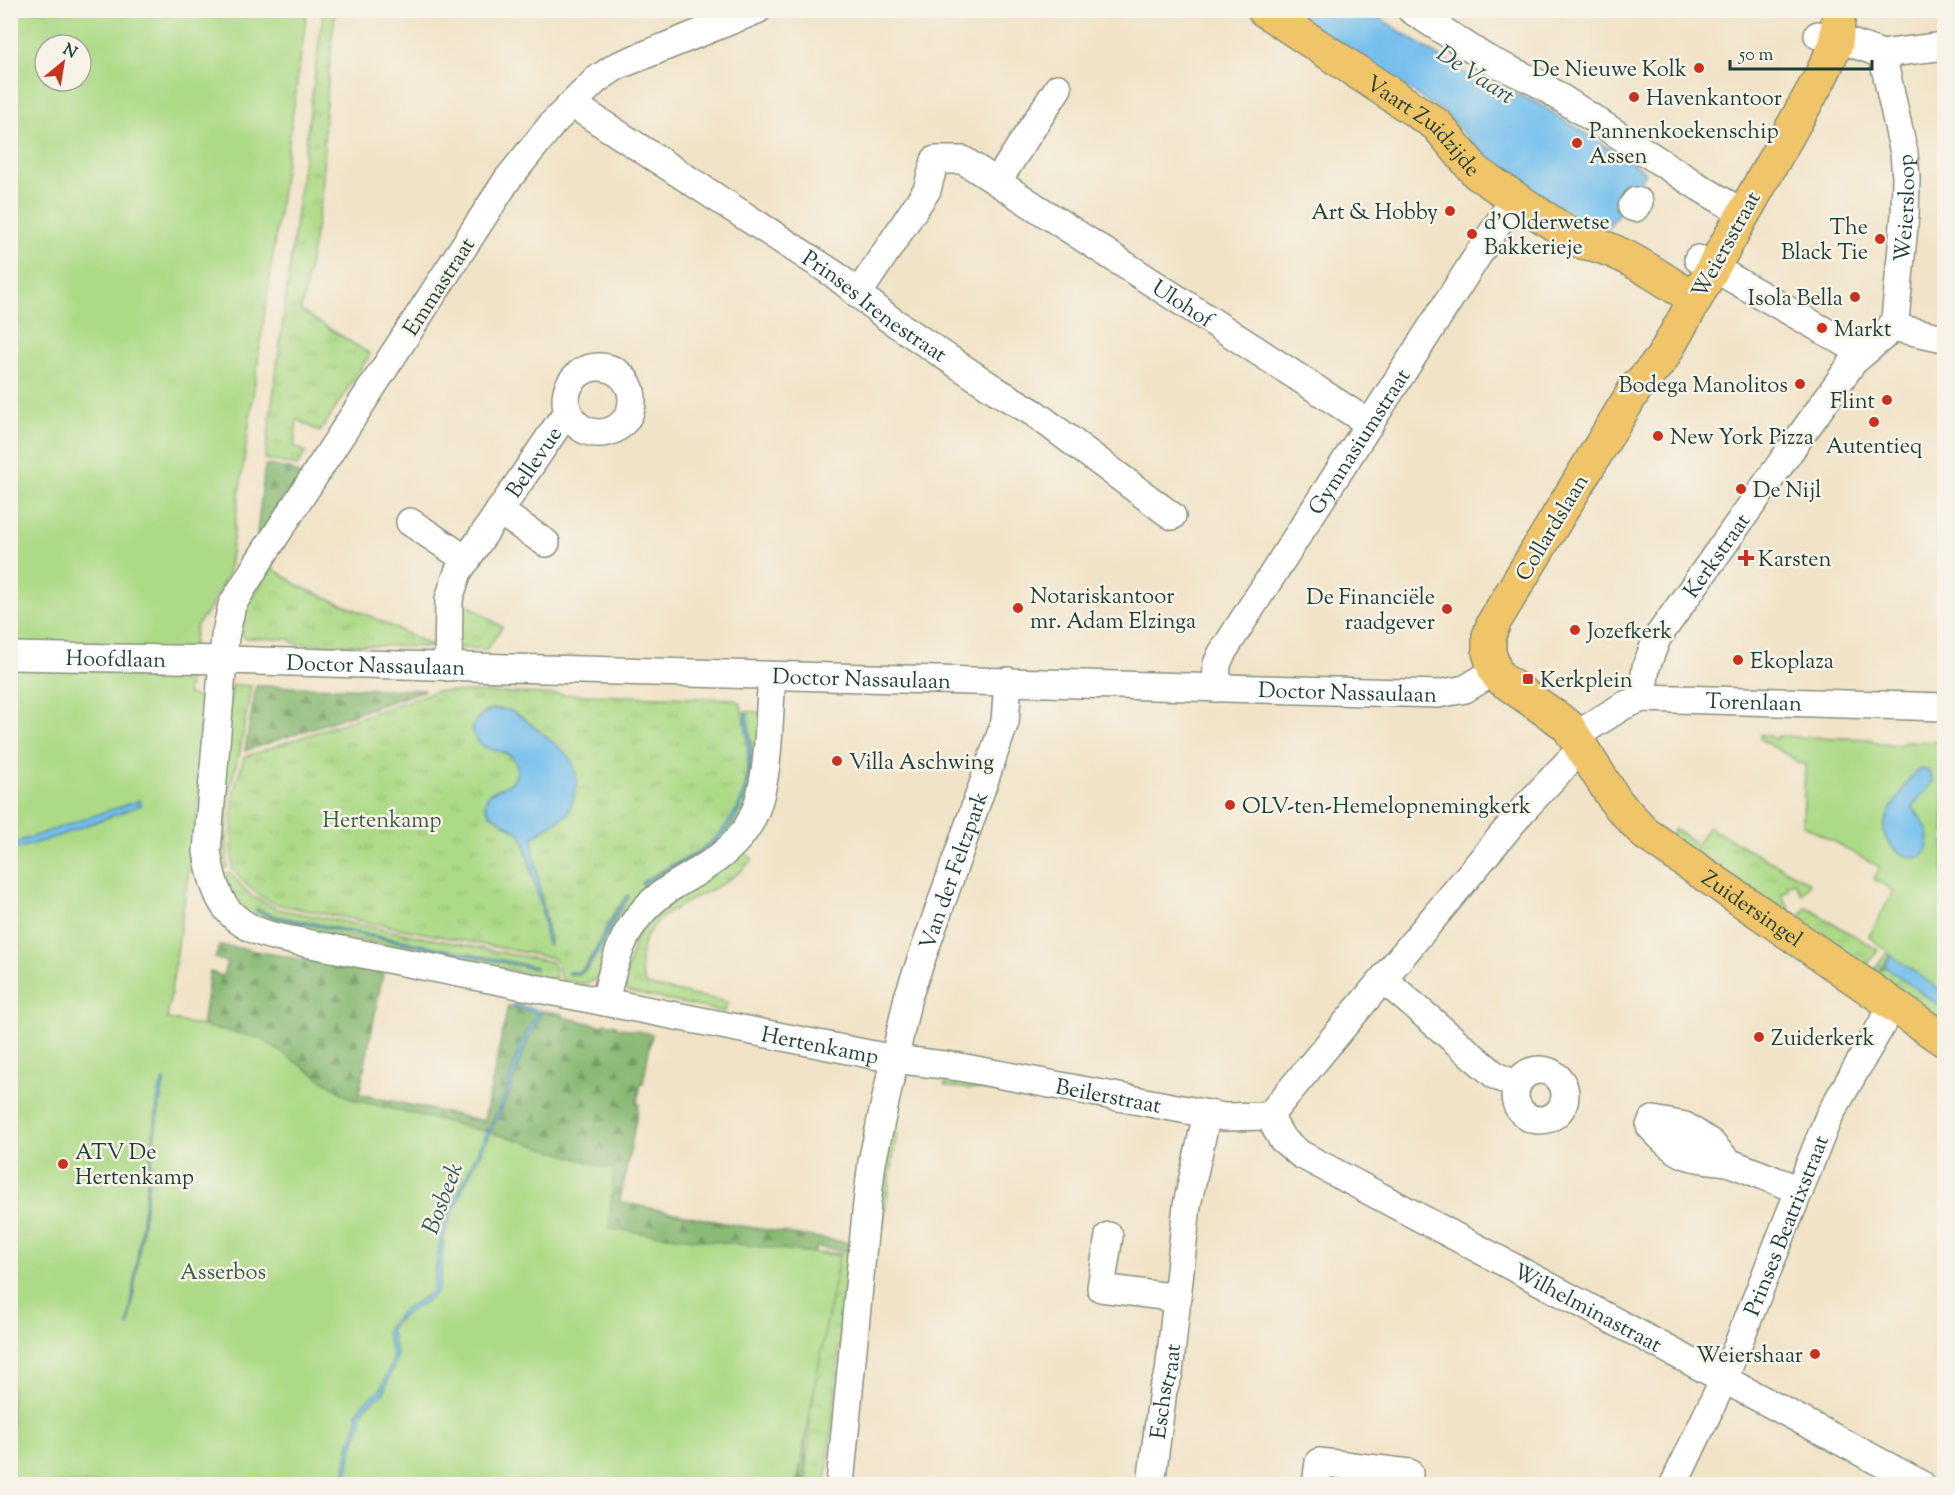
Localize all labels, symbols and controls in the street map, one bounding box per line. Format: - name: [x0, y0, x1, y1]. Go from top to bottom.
- north arrow: [33, 33, 93, 93]
- scale bar: [1730, 33, 1872, 71]
- water label: De Vaart: [1429, 38, 1521, 114]
- text: N: [58, 39, 81, 65]
- text: 50 m: [1738, 43, 1774, 69]
- place label: De Nieuwe Kolk: [1532, 55, 1687, 87]
- marker: De Nieuwe Kolk: [1692, 61, 1706, 75]
- street label: Vaart Zuidzijde: [1359, 69, 1487, 185]
- place label: Havenkantoor: [1646, 84, 1782, 116]
- marker: Havenkantoor: [1627, 90, 1641, 104]
- place label: Pannenkoekenschip Assen: [1589, 117, 1779, 174]
- marker: Pannenkoekenschip Assen: [1570, 136, 1584, 150]
- street label: Weiersloop: [1888, 153, 1925, 264]
- street label: Weiersstraat: [1685, 186, 1770, 305]
- place label: Art & Hobby: [1311, 198, 1438, 230]
- marker: Art & Hobby: [1443, 204, 1457, 218]
- place label: d'Olderwetse Bakkerieje: [1484, 208, 1610, 265]
- place label: The Black Tie: [1781, 213, 1868, 270]
- marker: d'Olderwetse Bakkerieje: [1465, 227, 1479, 241]
- street label: Emmastraat: [397, 232, 485, 343]
- marker: The Black Tie: [1873, 232, 1887, 246]
- street label: Prinses Irenestraat: [795, 244, 952, 372]
- street label: Ulohof: [1144, 273, 1220, 338]
- place label: Isola Bella: [1748, 284, 1843, 316]
- marker: Isola Bella: [1848, 290, 1862, 304]
- place label: Markt: [1834, 315, 1892, 347]
- marker: Markt: [1815, 321, 1829, 335]
- street label: Gymnasiumstraat: [1302, 363, 1420, 522]
- place label: Bodega Manolitos: [1619, 371, 1788, 403]
- marker: Bodega Manolitos: [1793, 377, 1807, 391]
- place label: Flint: [1830, 387, 1875, 419]
- marker: Flint: [1880, 393, 1894, 407]
- marker: Autentieq: [1867, 415, 1881, 429]
- street label: Bellevue: [500, 421, 571, 506]
- place label: New York Pizza: [1670, 423, 1814, 455]
- marker: New York Pizza: [1651, 429, 1665, 443]
- place label: Autentieq: [1826, 432, 1923, 464]
- street label: Collardslaan: [1509, 469, 1598, 588]
- place label: De Nijl: [1753, 476, 1821, 508]
- marker: De Nijl: [1734, 482, 1748, 496]
- street label: Kerkstraat: [1677, 507, 1760, 606]
- place label: Karsten: [1758, 545, 1831, 577]
- marker: Karsten: [1739, 551, 1753, 565]
- place label: Notariskantoor mr. Adam Elzinga: [1030, 582, 1196, 639]
- place label: De Financiële raadgever: [1306, 583, 1435, 640]
- marker: Notariskantoor mr. Adam Elzinga: [1011, 601, 1025, 615]
- marker: De Financiële raadgever: [1440, 602, 1454, 616]
- place label: Jozefkerk: [1586, 617, 1672, 649]
- marker: Jozefkerk: [1568, 623, 1582, 637]
- street label: Hoofdlaan: [65, 644, 166, 678]
- place label: Ekoplaza: [1750, 647, 1834, 679]
- street label: Doctor Nassaulaan: [286, 649, 466, 686]
- marker: Ekoplaza: [1731, 653, 1745, 667]
- street label: Doctor Nassaulaan: [772, 662, 951, 699]
- place label: Kerkplein: [1540, 666, 1633, 698]
- marker: Kerkplein: [1521, 672, 1535, 686]
- street label: Doctor Nassaulaan: [1258, 676, 1437, 713]
- street label: Torenlaan: [1705, 687, 1802, 722]
- place label: Villa Aschwing: [849, 748, 994, 780]
- marker: Villa Aschwing: [830, 754, 844, 768]
- street label: Van der Feltzpark: [913, 788, 998, 955]
- place label: OLV-ten-Hemelopnemingkerk: [1242, 792, 1531, 824]
- marker: OLV-ten-Hemelopnemingkerk: [1223, 798, 1237, 812]
- park label: Hertenkamp: [323, 806, 442, 838]
- street label: Zuidersingel: [1694, 864, 1808, 957]
- street label: Hertenkamp: [758, 1020, 881, 1075]
- place label: Zuiderkerk: [1771, 1024, 1875, 1056]
- marker: Zuiderkerk: [1752, 1030, 1766, 1044]
- street label: Beilerstraat: [1053, 1072, 1164, 1124]
- street label: Prinses Beatrixstraat: [1738, 1131, 1839, 1321]
- place label: ATV De Hertenkamp: [75, 1138, 194, 1195]
- marker: ATV De Hertenkamp: [56, 1157, 70, 1171]
- water label: Bosbeek: [415, 1158, 473, 1239]
- street label: Wilhelminastraat: [1507, 1257, 1667, 1363]
- park label: Asserbos: [180, 1258, 266, 1290]
- place label: Weiershaar: [1696, 1341, 1803, 1373]
- street label: Eschstraat: [1144, 1342, 1191, 1441]
- marker: Weiershaar: [1808, 1347, 1822, 1361]

